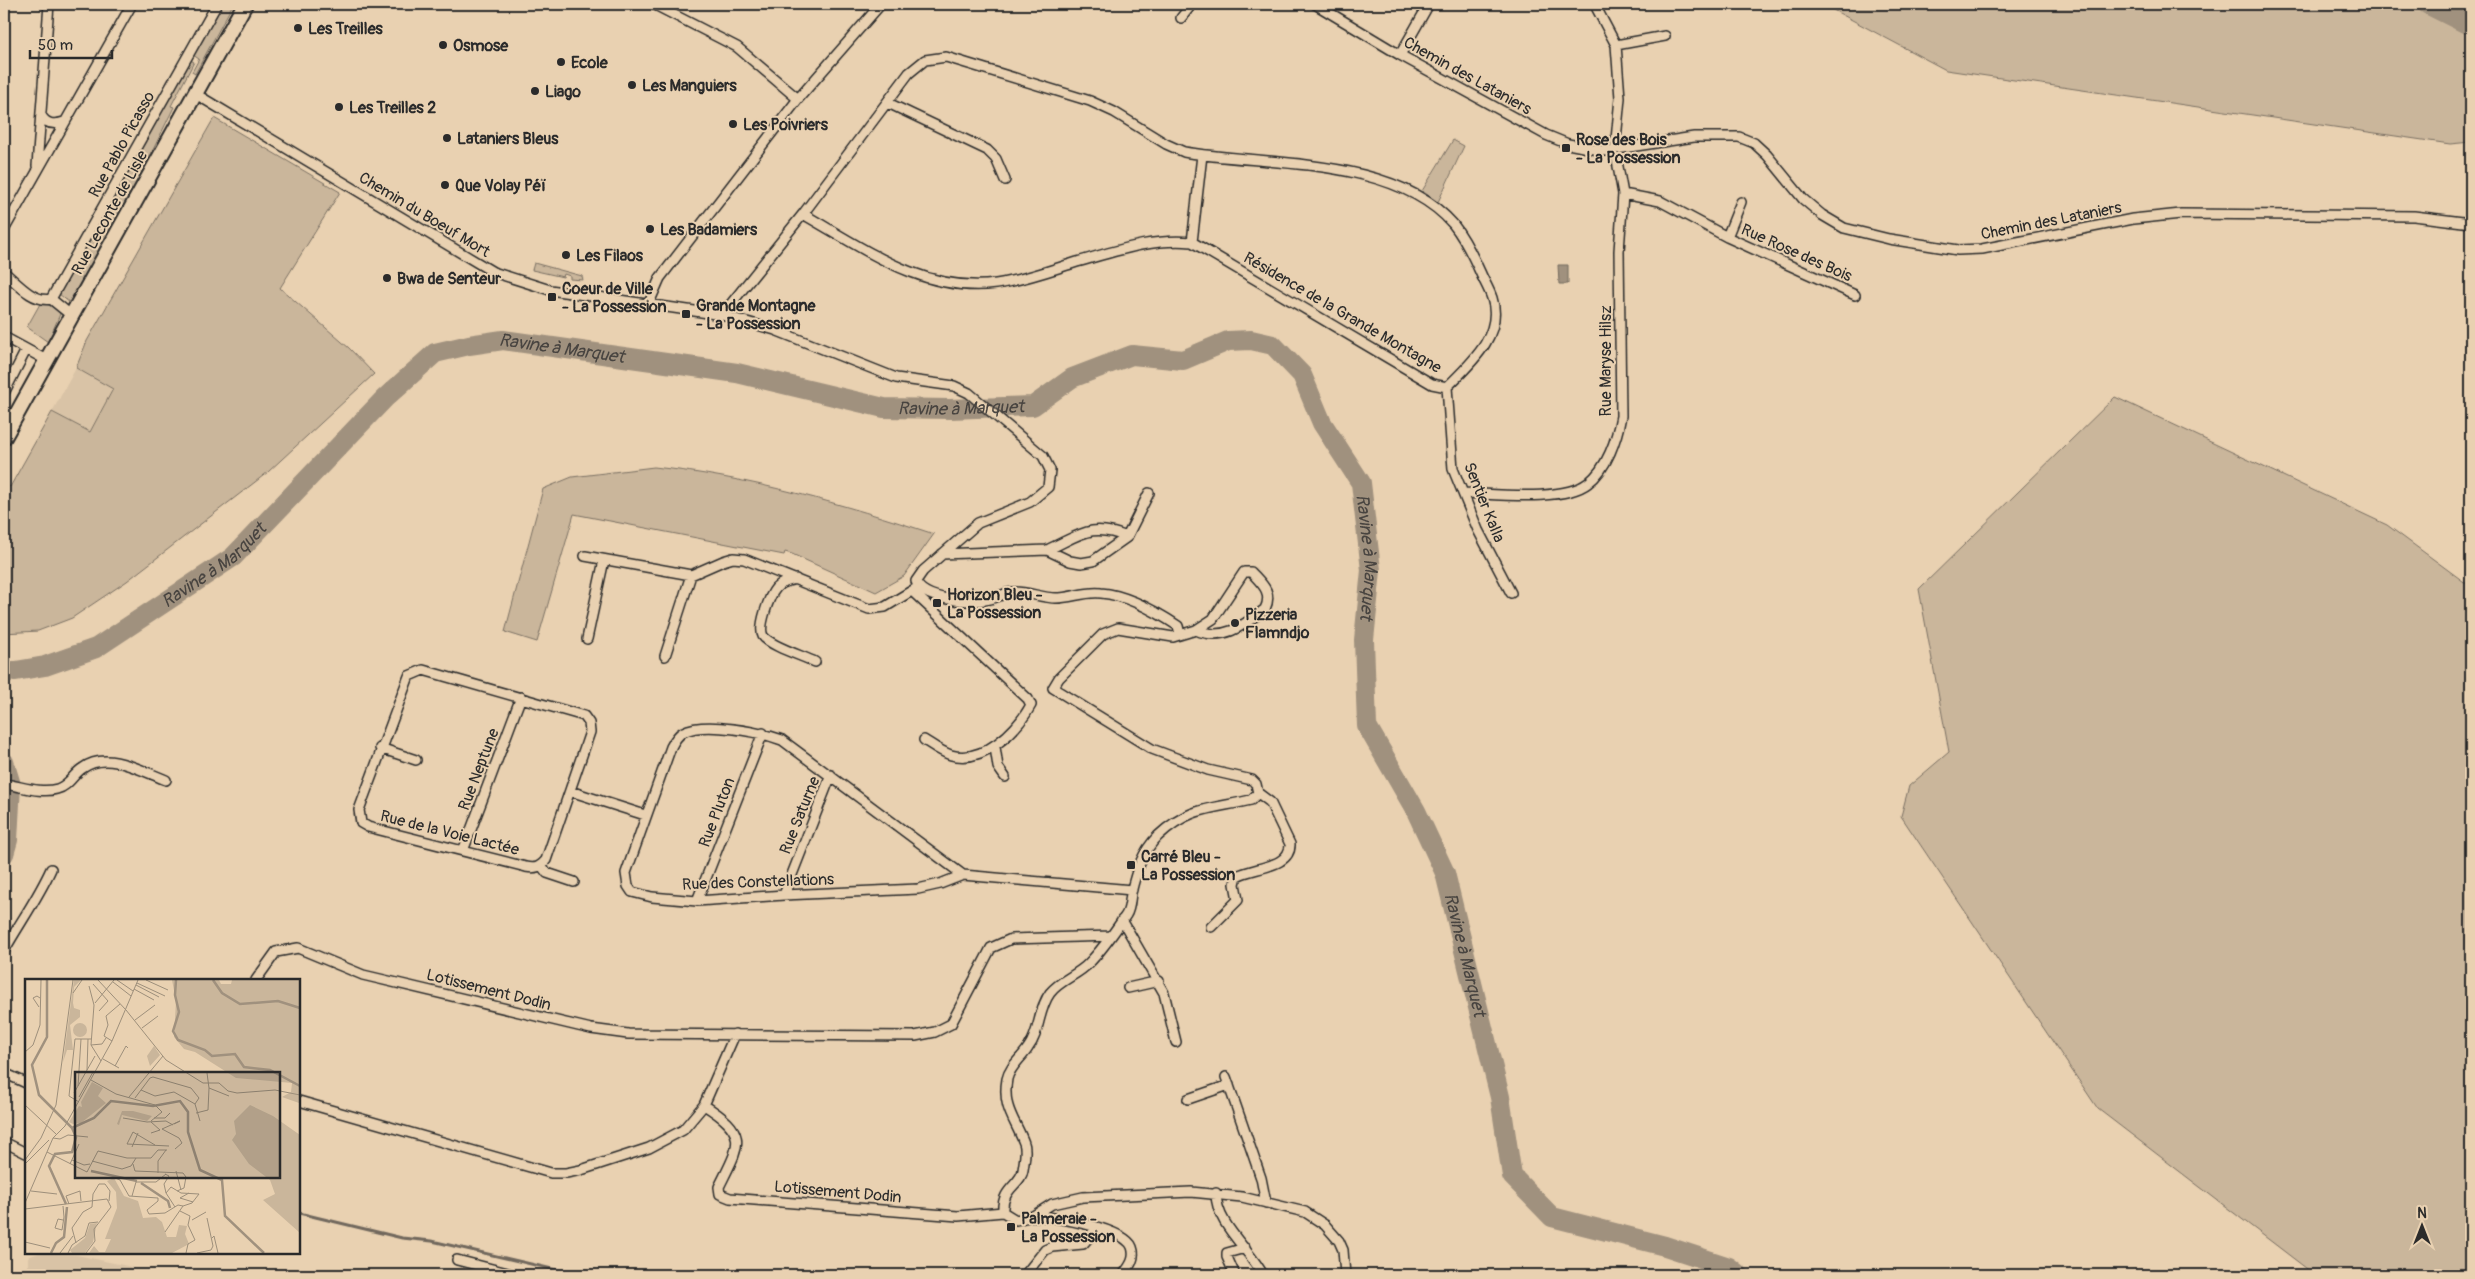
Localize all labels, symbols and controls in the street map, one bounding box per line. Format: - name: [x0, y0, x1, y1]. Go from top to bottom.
- place label: Les Treilles: [308, 19, 384, 39]
- marker: Les Treilles: [292, 22, 304, 34]
- scale bar: [30, 28, 112, 60]
- street label: Chemin des Lataniers: [1400, 32, 1535, 119]
- text: 50 m: [38, 36, 73, 55]
- place label: Osmose: [453, 36, 509, 56]
- marker: Osmose: [437, 39, 449, 51]
- place label: Ecole: [571, 53, 609, 73]
- marker: Ecole: [555, 56, 567, 68]
- place label: Les Manguiers: [642, 76, 738, 96]
- marker: Les Manguiers: [626, 79, 638, 91]
- place label: Liago: [545, 82, 581, 102]
- marker: Liago: [529, 85, 541, 97]
- street label: Rue Pablo Picasso: [84, 88, 159, 201]
- place label: Les Treilles 2: [349, 98, 436, 118]
- marker: Les Treilles 2: [333, 101, 345, 113]
- place label: Les Poivriers: [743, 115, 829, 135]
- marker: Les Poivriers: [727, 118, 739, 130]
- place label: Lataniers Bleus: [457, 129, 559, 149]
- place label: Rose des Bois - La Possession: [1576, 130, 1680, 168]
- marker: Lataniers Bleus: [441, 132, 453, 144]
- marker: Rose des Bois - La Possession: [1560, 142, 1572, 154]
- street label: Rue Leconte de Lisle: [67, 147, 152, 278]
- street label: Chemin du Boeuf Mort: [355, 168, 494, 262]
- place label: Que Volay Péï: [455, 176, 546, 196]
- marker: Que Volay Péï: [439, 179, 451, 191]
- street label: Chemin des Lataniers: [1979, 198, 2123, 244]
- place label: Les Badamiers: [660, 220, 758, 240]
- street label: Rue Rose des Bois: [1738, 220, 1855, 286]
- marker: Les Badamiers: [644, 223, 656, 235]
- place label: Les Filaos: [576, 246, 644, 266]
- street label: Résidence de la Grande Montagne: [1240, 248, 1445, 378]
- marker: Les Filaos: [560, 249, 572, 261]
- place label: Bwa de Senteur: [397, 269, 501, 289]
- marker: Bwa de Senteur: [381, 272, 393, 284]
- place label: Coeur de Ville - La Possession: [562, 279, 666, 317]
- marker: Coeur de Ville - La Possession: [546, 291, 558, 303]
- place label: Grande Montagne - La Possession: [696, 296, 817, 334]
- street label: Rue Maryse Hilsz: [1596, 306, 1616, 416]
- marker: Grande Montagne - La Possession: [680, 308, 692, 320]
- water label: Ravine à Marquet: [497, 329, 628, 369]
- water label: Ravine à Marquet: [897, 395, 1026, 421]
- street label: Sentier Kalla: [1459, 460, 1509, 545]
- water label: Ravine à Marquet: [1350, 493, 1382, 623]
- water label: Ravine à Marquet: [157, 517, 273, 613]
- place label: Horizon Bleu - La Possession: [947, 585, 1043, 623]
- marker: Horizon Bleu - La Possession: [931, 597, 943, 609]
- place label: Pizzeria Flamndjo: [1245, 605, 1310, 643]
- marker: Pizzeria Flamndjo: [1229, 617, 1241, 629]
- street label: Rue Neptune: [454, 725, 504, 813]
- street label: Rue Saturne: [775, 773, 825, 857]
- street label: Rue Pluton: [694, 775, 739, 850]
- street label: Rue de la Voie Lactée: [378, 806, 521, 860]
- place label: Carré Bleu - La Possession: [1141, 847, 1235, 885]
- marker: Carré Bleu - La Possession: [1125, 859, 1137, 871]
- street label: Rue des Constellations: [682, 869, 834, 895]
- water label: Ravine à Marquet: [1438, 891, 1491, 1021]
- street label: Lotissement Dodin: [424, 965, 553, 1015]
- inset map: [25, 979, 300, 1254]
- street label: Lotissement Dodin: [773, 1176, 902, 1208]
- north arrow: [2398, 1202, 2448, 1252]
- text: N: [2417, 1205, 2427, 1222]
- place label: Palmeraie - La Possession: [1021, 1209, 1115, 1247]
- marker: Palmeraie - La Possession: [1005, 1221, 1017, 1233]

